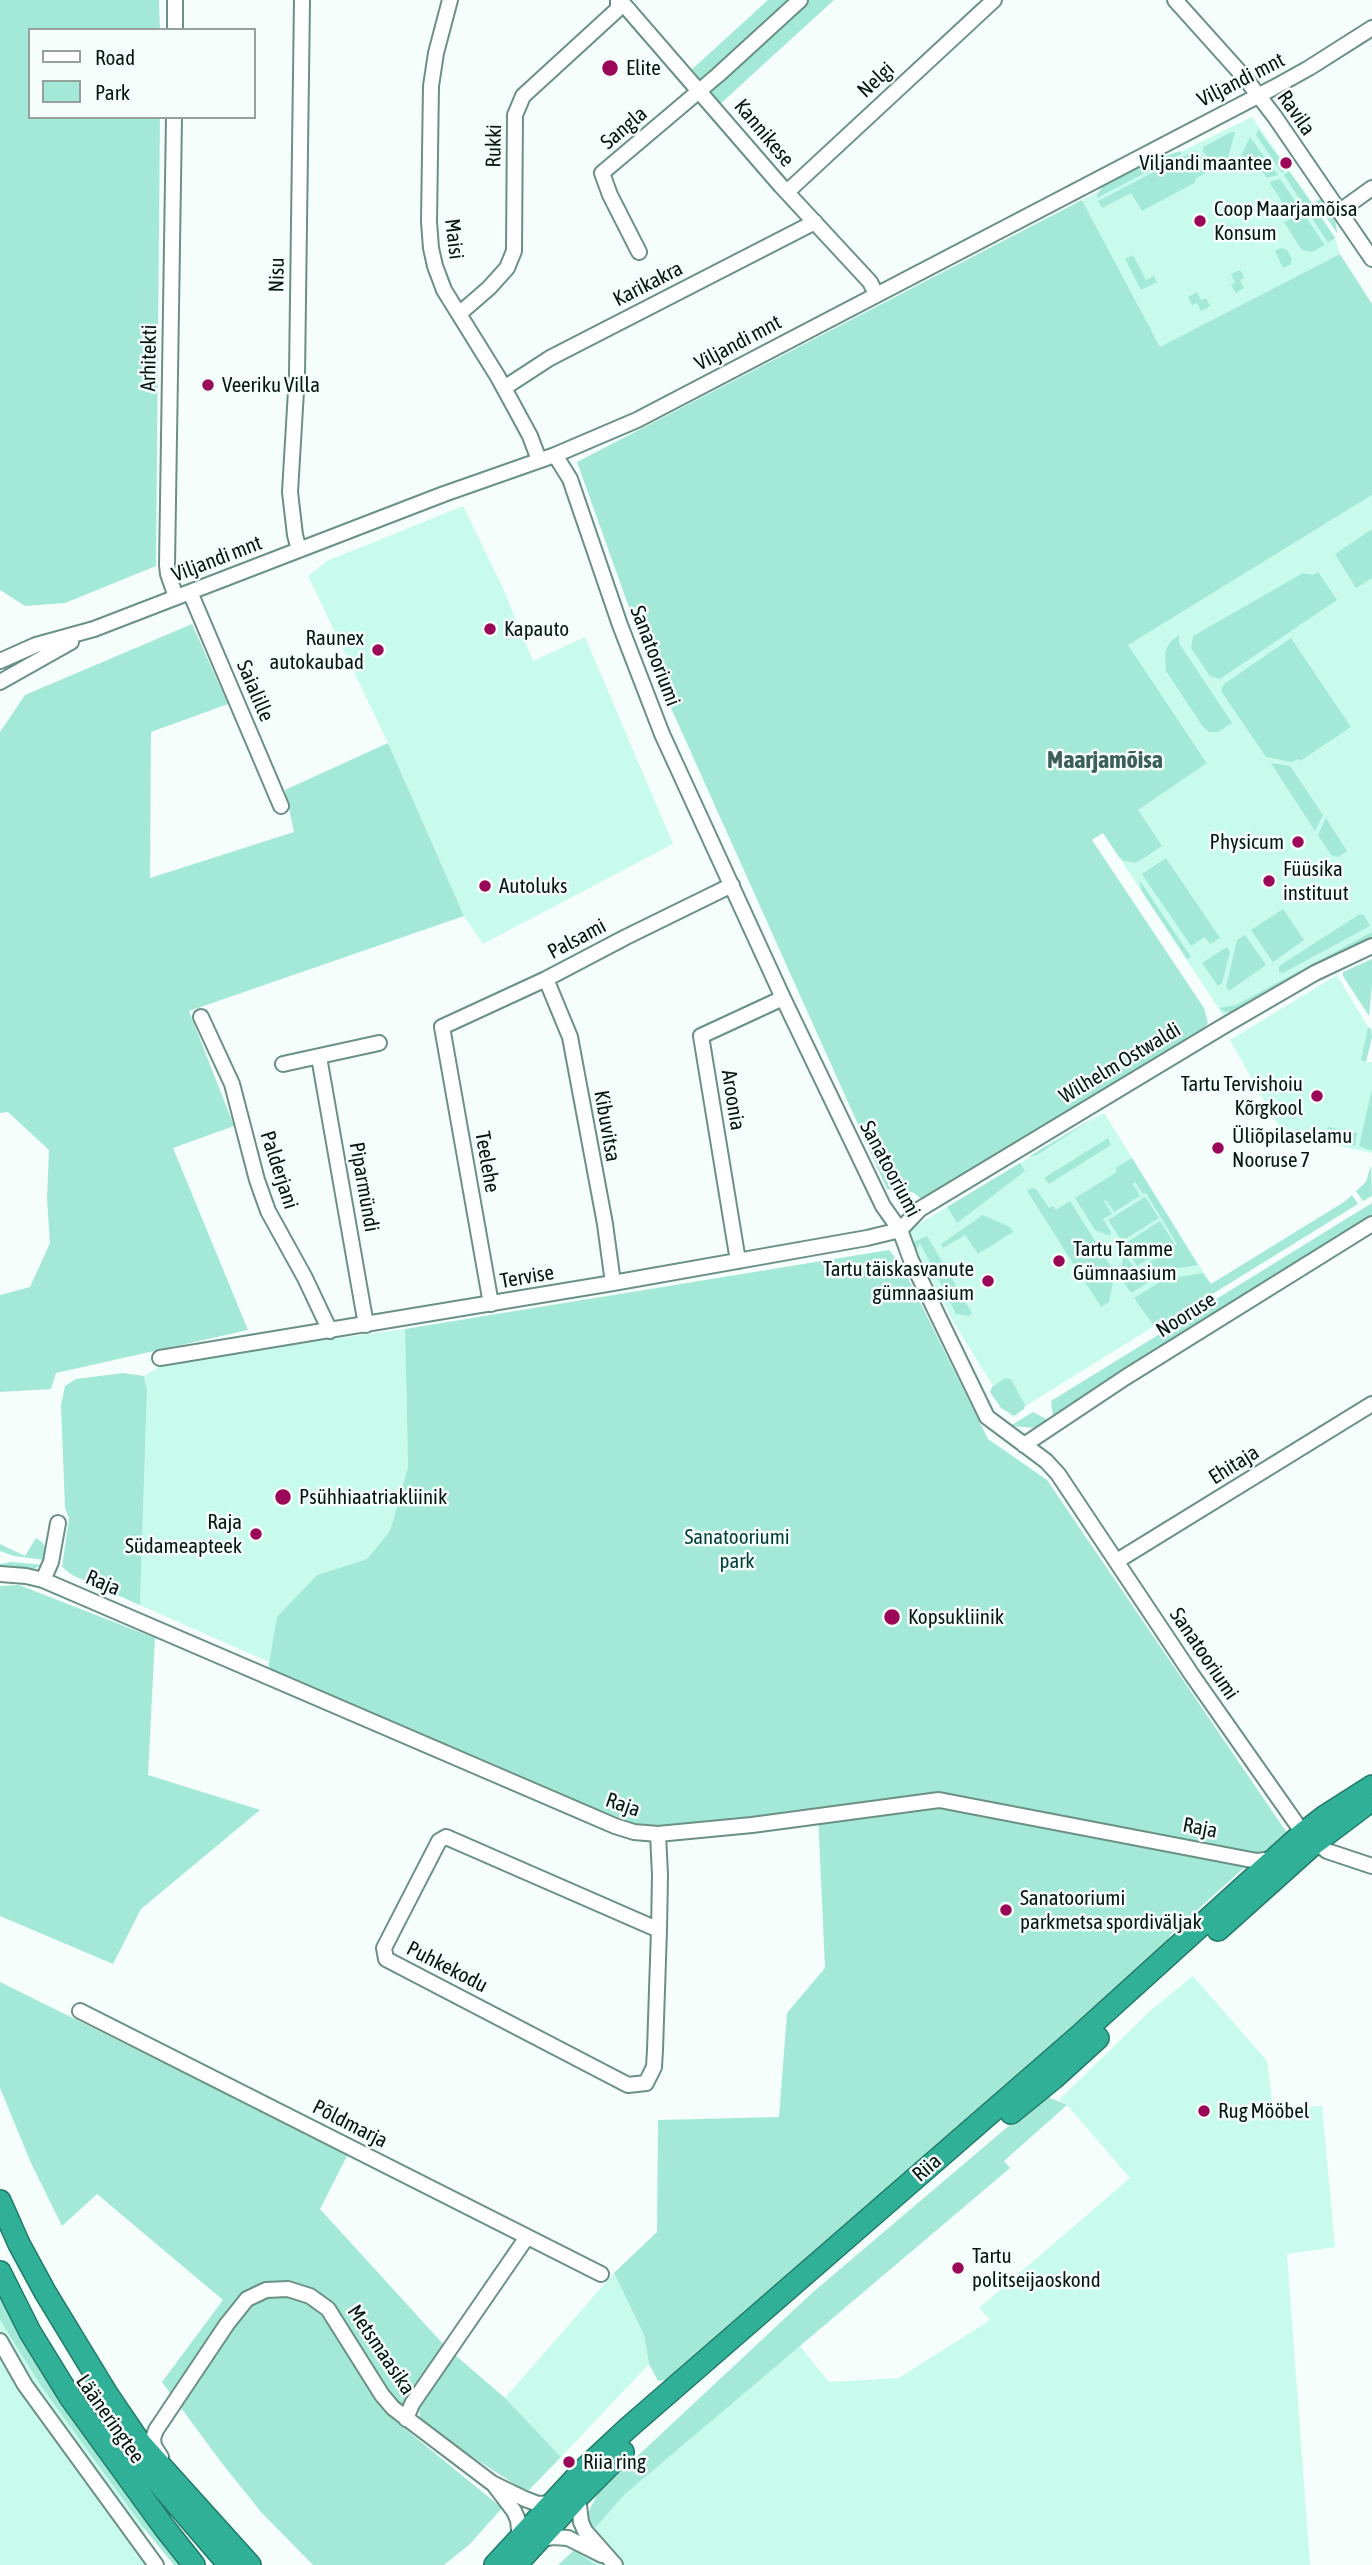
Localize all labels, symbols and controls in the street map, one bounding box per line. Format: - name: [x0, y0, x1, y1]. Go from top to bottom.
- legend: [28, 28, 256, 119]
- text: Road: [95, 45, 135, 69]
- street label: Viljandi mnt: [1193, 47, 1289, 113]
- place label: Elite: [626, 55, 661, 81]
- street label: Nelgi: [852, 57, 900, 103]
- marker: Elite: [600, 58, 620, 78]
- text: Park: [95, 80, 130, 104]
- street label: Ravila: [1272, 86, 1320, 140]
- street label: Kannikese: [729, 94, 799, 172]
- street label: Sangla: [596, 101, 652, 155]
- street label: Rukki: [481, 124, 507, 168]
- place label: Viljandi maantee: [1139, 150, 1272, 176]
- marker: Viljandi maantee: [1278, 155, 1294, 171]
- place label: Coop Maarjamõisa Konsum: [1214, 196, 1357, 246]
- marker: Coop Maarjamõisa Konsum: [1192, 213, 1208, 229]
- street label: Maisi: [439, 217, 469, 261]
- street label: Karikakra: [609, 256, 687, 312]
- street label: Nisu: [264, 257, 290, 293]
- street label: Viljandi mnt: [690, 310, 786, 376]
- street label: Arhitekti: [136, 324, 162, 392]
- place label: Veeriku Villa: [222, 372, 320, 398]
- marker: Veeriku Villa: [200, 377, 216, 393]
- street label: Viljandi mnt: [168, 530, 266, 588]
- street label: Sanatooriumi: [624, 602, 686, 710]
- place label: Kapauto: [504, 616, 569, 642]
- marker: Kapauto: [482, 621, 498, 637]
- place label: Raunex autokaubad: [270, 625, 364, 675]
- marker: Raunex autokaubad: [370, 642, 386, 658]
- street label: Saialille: [231, 657, 279, 725]
- district label: Maarjamõisa: [1047, 746, 1163, 774]
- place label: Physicum: [1210, 829, 1284, 855]
- marker: Physicum: [1290, 834, 1306, 850]
- place label: Füüsika instituut: [1283, 856, 1349, 906]
- place label: Autoluks: [499, 873, 568, 899]
- marker: Füüsika instituut: [1261, 873, 1277, 889]
- marker: Autoluks: [477, 878, 493, 894]
- street label: Palsami: [544, 913, 610, 965]
- street label: Wilhelm Ostwaldi: [1055, 1017, 1185, 1109]
- street label: Aroonia: [716, 1068, 750, 1132]
- place label: Tartu Tervishoiu Kõrgkool: [1181, 1071, 1303, 1121]
- street label: Kibuvitsa: [588, 1088, 626, 1164]
- marker: Tartu Tervishoiu Kõrgkool: [1309, 1088, 1325, 1104]
- street label: Sanatooriumi: [854, 1117, 926, 1221]
- place label: Üliõpilaselamu Nooruse 7: [1232, 1123, 1352, 1173]
- street label: Palderjani: [255, 1128, 303, 1212]
- street label: Teelehe: [469, 1130, 505, 1194]
- street label: Piparmündi: [344, 1140, 384, 1234]
- marker: Üliõpilaselamu Nooruse 7: [1210, 1140, 1226, 1156]
- place label: Tartu Tamme Gümnaasium: [1073, 1236, 1177, 1286]
- marker: Tartu Tamme Gümnaasium: [1051, 1253, 1067, 1269]
- place label: Tartu täiskasvanute gümnaasium: [823, 1256, 974, 1306]
- street label: Tervise: [498, 1260, 556, 1294]
- marker: Tartu täiskasvanute gümnaasium: [980, 1273, 996, 1289]
- street label: Nooruse: [1152, 1287, 1220, 1343]
- street label: Ehitaja: [1204, 1440, 1264, 1490]
- place label: Psühhiaatriakliinik: [299, 1484, 447, 1510]
- marker: Psühhiaatriakliinik: [273, 1487, 293, 1507]
- place label: Raja Südameapteek: [125, 1509, 242, 1559]
- park label: Sanatooriumi park: [684, 1524, 790, 1574]
- marker: Raja Südameapteek: [248, 1526, 264, 1542]
- street label: Raja: [82, 1565, 124, 1601]
- street label: Sanatooriumi: [1164, 1603, 1244, 1705]
- place label: Kopsukliinik: [908, 1604, 1004, 1630]
- marker: Kopsukliinik: [882, 1607, 902, 1627]
- street label: Raja: [602, 1787, 644, 1823]
- street label: Raja: [1180, 1812, 1220, 1844]
- place label: Sanatooriumi parkmetsa spordiväljak: [1020, 1885, 1202, 1935]
- marker: Sanatooriumi parkmetsa spordiväljak: [998, 1902, 1014, 1918]
- street label: Puhkekodu: [402, 1936, 492, 1998]
- street label: Põldmarja: [308, 2094, 392, 2154]
- place label: Rug Mööbel: [1218, 2098, 1309, 2124]
- marker: Rug Mööbel: [1196, 2103, 1212, 2119]
- street label: Riia: [907, 2149, 947, 2187]
- place label: Tartu politseijaoskond: [972, 2243, 1101, 2293]
- marker: Tartu politseijaoskond: [950, 2260, 966, 2276]
- street label: Metsmaasika: [342, 2300, 420, 2400]
- street label: Lääneringtee: [70, 2370, 150, 2468]
- place label: Riia ring: [583, 2449, 646, 2475]
- marker: Riia ring: [561, 2454, 577, 2470]

